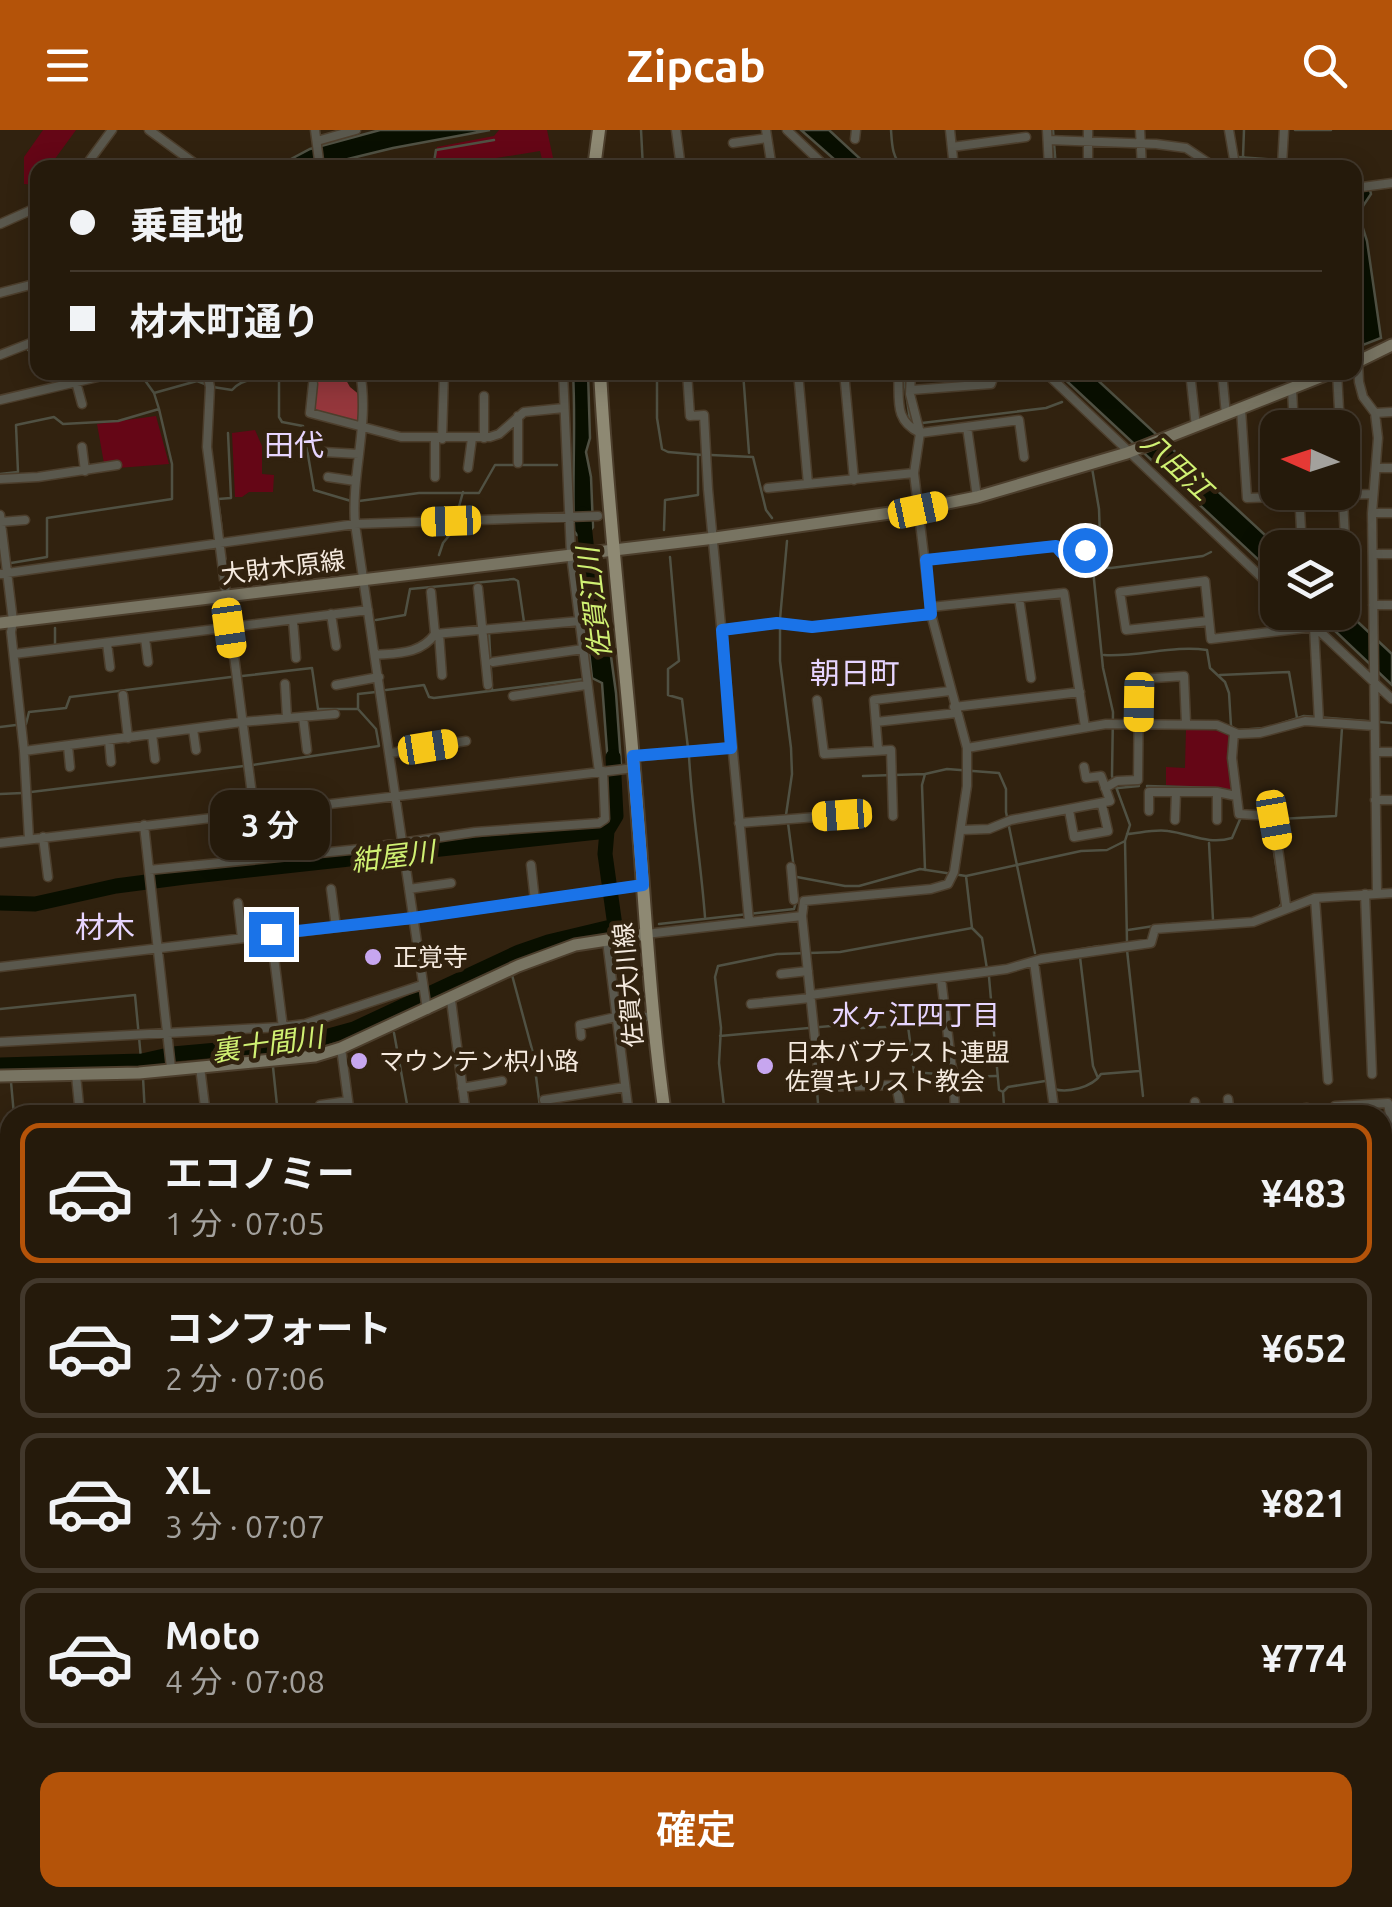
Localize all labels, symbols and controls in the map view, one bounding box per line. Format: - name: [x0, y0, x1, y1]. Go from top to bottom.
- icon: menu: [40, 38, 95, 93]
- icon: search: [1297, 38, 1352, 93]
- text: Zipcab: [626, 40, 766, 91]
- text: 乗車地: [130, 204, 244, 246]
- text: 材木町通り: [130, 300, 320, 342]
- north arrow: [1260, 410, 1360, 510]
- map controls: [1260, 410, 1360, 630]
- water label: 八田江: [1136, 426, 1221, 508]
- district label: 田代: [264, 428, 324, 462]
- car: [886, 489, 950, 531]
- car: [420, 505, 482, 537]
- route start: [1063, 528, 1108, 573]
- button: layers: [1260, 530, 1360, 630]
- water label: 佐賀江川: [571, 543, 616, 661]
- street label: 大財木原線: [219, 545, 347, 589]
- car: [210, 596, 248, 660]
- district label: 朝日町: [810, 656, 900, 690]
- car: [1123, 672, 1155, 732]
- car: [396, 727, 460, 767]
- car: [1254, 788, 1294, 852]
- callout: 3 分: [211, 789, 331, 859]
- car: [811, 798, 873, 832]
- text: 3 分: [241, 807, 299, 843]
- water label: 紺屋川: [349, 835, 439, 876]
- district label: 材木: [75, 910, 135, 944]
- route end: [249, 912, 294, 957]
- street label: 佐賀大川線: [609, 922, 647, 1048]
- place label: 正覚寺: [393, 943, 468, 971]
- marker: 正覚寺: [362, 946, 384, 968]
- district label: 水ヶ江四丁目: [832, 999, 1000, 1030]
- water label: 裏十間川: [209, 1020, 328, 1067]
- place label: 日本バプテスト連盟 佐賀キリスト教会: [785, 1038, 1010, 1095]
- place label: マウンテン枳小路: [379, 1047, 579, 1075]
- marker: マウンテン枳小路: [348, 1050, 370, 1072]
- marker: 日本バプテスト連盟 佐賀キリスト教会: [754, 1055, 776, 1077]
- icon: car: [45, 1148, 135, 1238]
- text: エコノミー: [165, 1152, 355, 1194]
- text: ¥483: [1261, 1172, 1347, 1214]
- text: 1 分 · 07:05: [165, 1205, 325, 1241]
- icon: car: [45, 1303, 135, 1393]
- text: コンフォート: [165, 1307, 392, 1349]
- text: ¥652: [1261, 1327, 1347, 1369]
- text: 2 分 · 07:06: [165, 1360, 325, 1396]
- icon: car: [45, 1458, 135, 1548]
- text: XL: [165, 1459, 211, 1501]
- text: ¥821: [1261, 1482, 1347, 1524]
- text: 3 分 · 07:07: [165, 1508, 325, 1544]
- icon: car: [45, 1613, 135, 1703]
- text: Moto: [165, 1614, 260, 1656]
- text: ¥774: [1261, 1637, 1347, 1679]
- text: 4 分 · 07:08: [165, 1663, 325, 1699]
- button: 確定: [40, 1772, 1352, 1887]

